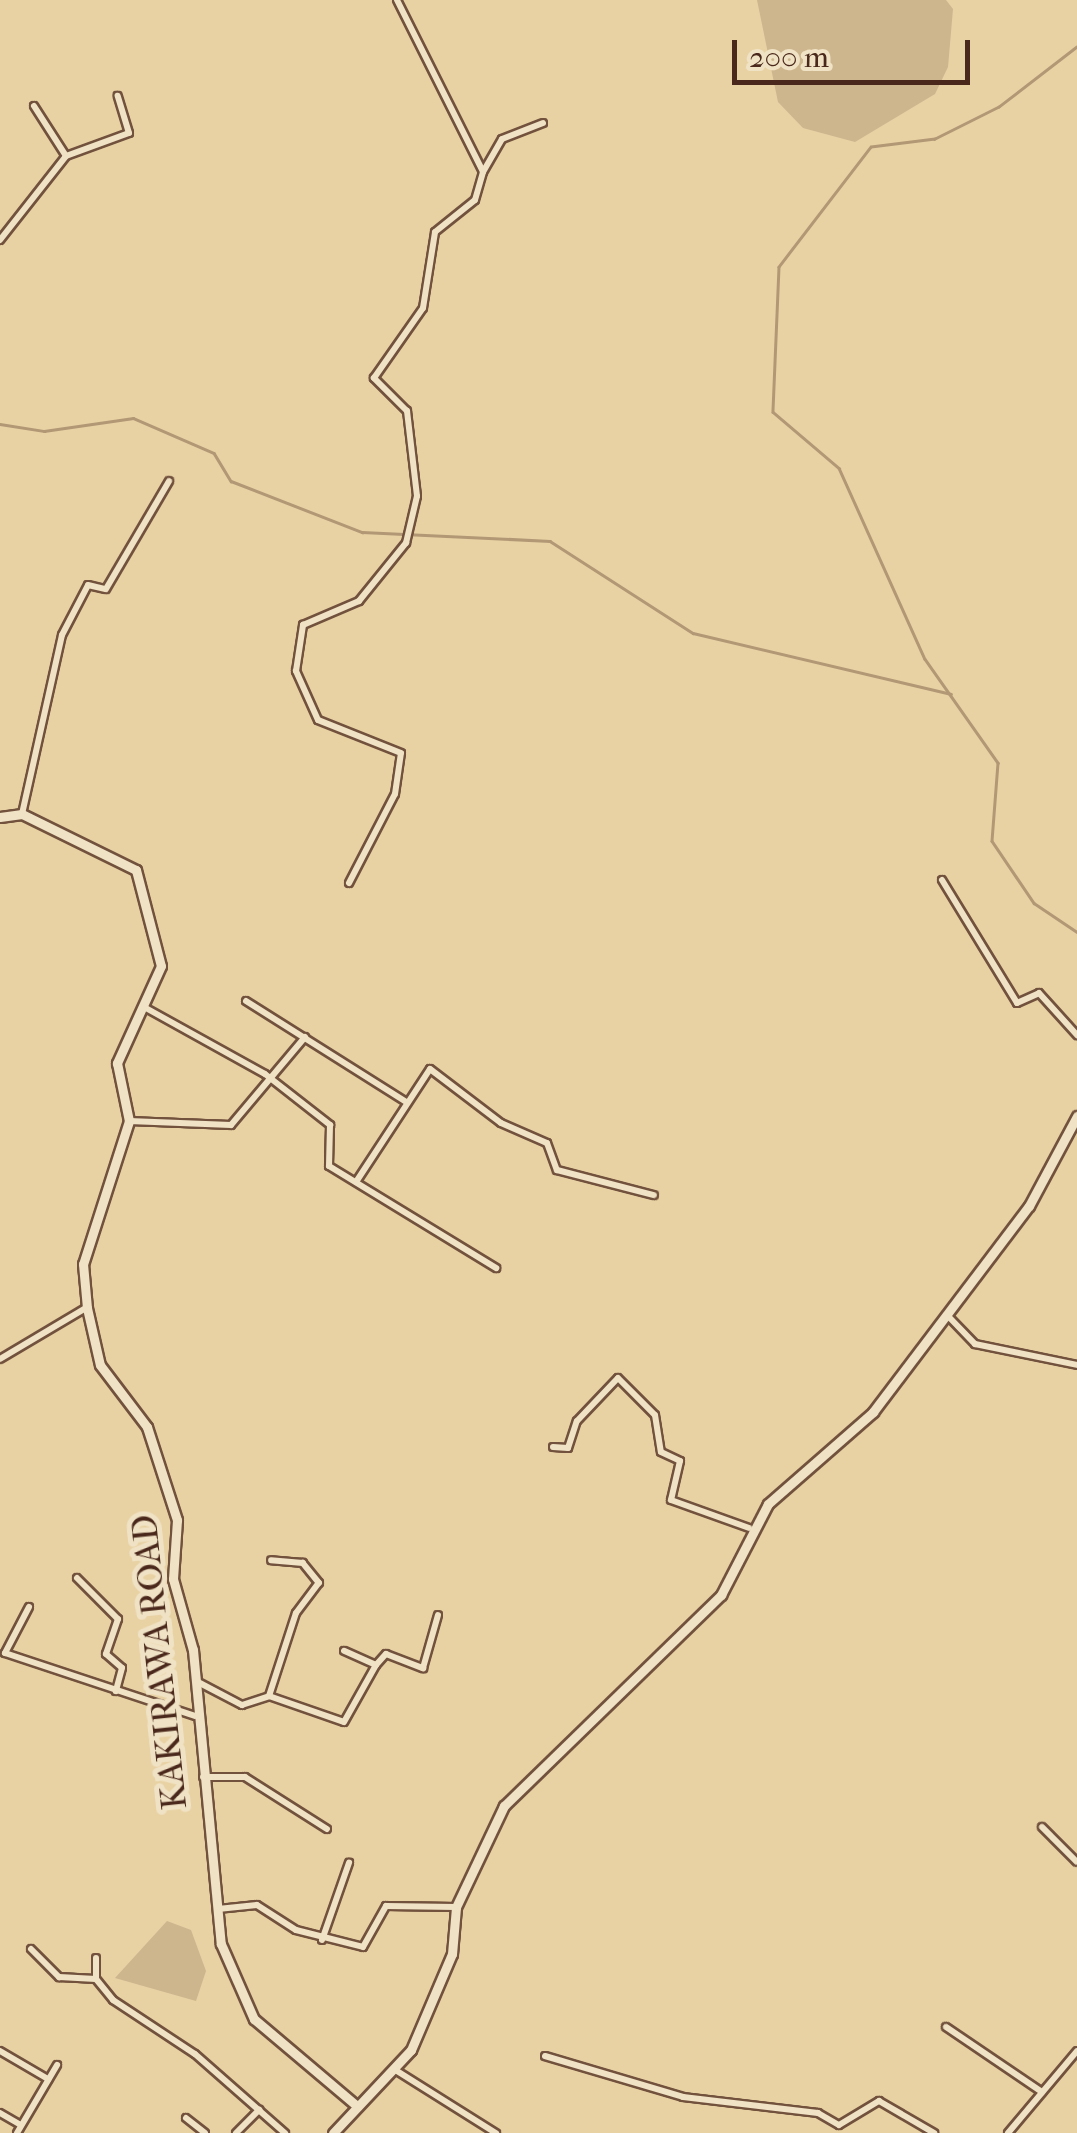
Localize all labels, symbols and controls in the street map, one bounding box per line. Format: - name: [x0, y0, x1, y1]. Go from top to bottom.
- scale bar: [737, 20, 974, 82]
- text: 200 m: [749, 40, 829, 75]
- street label: KAKIRAWA ROAD: [124, 1512, 196, 1812]

